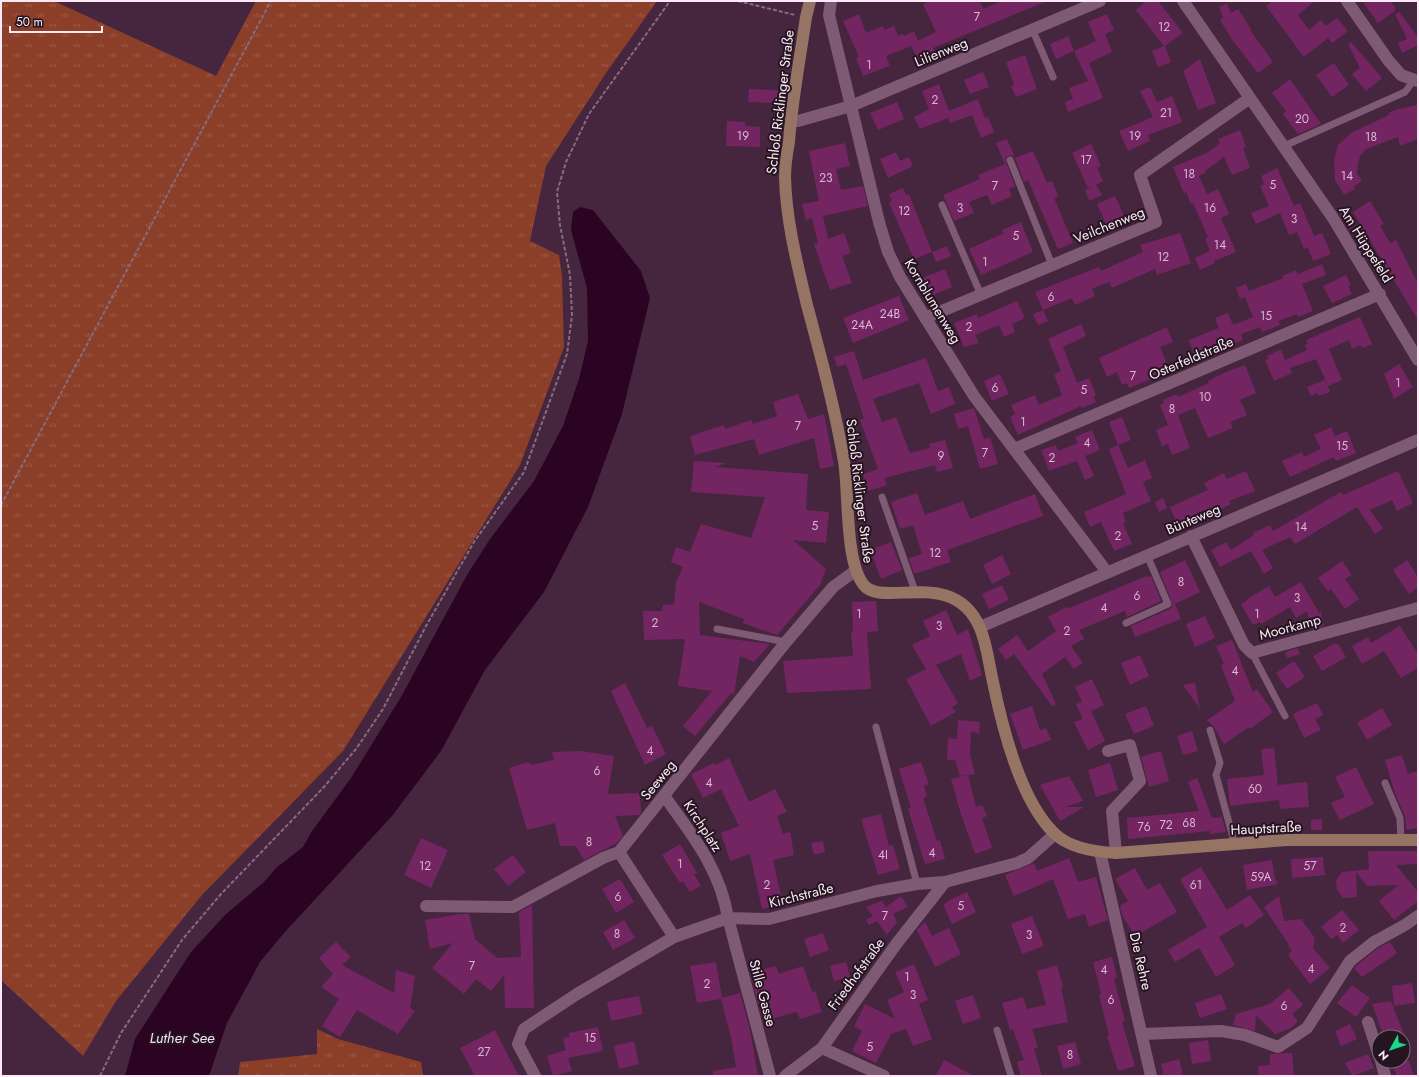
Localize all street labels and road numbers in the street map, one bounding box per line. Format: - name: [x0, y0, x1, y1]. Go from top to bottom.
- street label: Schloß Ricklinger Straße: [761, 29, 799, 175]
- street label: Lilienweg: [911, 32, 971, 72]
- street label: Veilchenweg: [1070, 202, 1148, 248]
- street label: Am Hüppefeld: [1334, 202, 1398, 286]
- street label: Kornblumenweg: [900, 255, 966, 347]
- street label: Osterfeldstraße: [1146, 331, 1236, 385]
- street label: Schloß Ricklinger Straße: [841, 418, 879, 564]
- street label: Bünteweg: [1163, 499, 1223, 539]
- street label: Moorkamp: [1257, 609, 1323, 645]
- street label: Seeweg: [636, 756, 680, 804]
- street label: Kirchplatz: [679, 796, 727, 856]
- street label: Hauptstraße: [1230, 816, 1302, 840]
- street label: Kirchstraße: [767, 877, 835, 913]
- street label: Die Rehre: [1125, 930, 1157, 992]
- street label: Friedhofstraße: [823, 934, 889, 1014]
- street label: Stille Gasse: [744, 957, 782, 1029]

